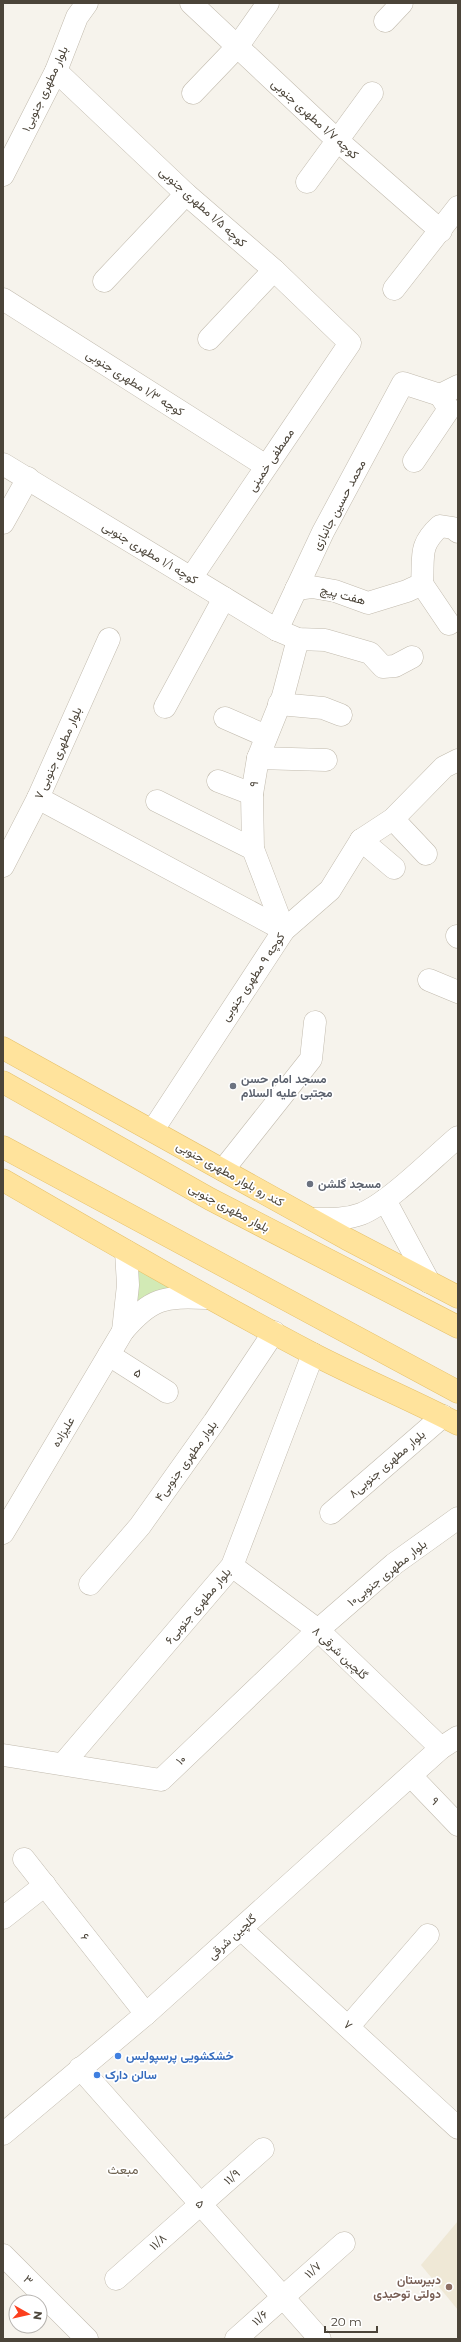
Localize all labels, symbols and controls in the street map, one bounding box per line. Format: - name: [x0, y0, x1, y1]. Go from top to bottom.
- street label: ۱بلوار مطهری جنوبی: [18, 44, 72, 134]
- street label: کوچه ۱/۷ مطهری جنوبی: [268, 75, 362, 163]
- street label: کوچه ۱/۵ مطهری جنوبی: [156, 163, 250, 251]
- street label: کوچه ۱/۳ مطهری جنوبی: [83, 346, 187, 420]
- street label: مصطفی خمینی: [244, 425, 298, 495]
- street label: محمد حسین جانبازی: [308, 457, 370, 553]
- street label: کوچه ۱/۱ مطهری جنوبی: [99, 518, 201, 588]
- street label: هفت پیچ: [318, 581, 367, 610]
- street label: ۷ بلوار مطهری جنوبی: [30, 704, 86, 802]
- street label: ۹: [246, 780, 261, 788]
- street label: کوچه ۹ مطهری جنوبی: [217, 930, 289, 1024]
- place label: مسجد امام حسن مجتبی علیه السلام: [241, 1071, 333, 1101]
- marker: مسجد امام حسن مجتبی علیه السلام: [228, 1081, 238, 1091]
- street label: کند رو بلوار مطهری جنوبی: [174, 1138, 286, 1210]
- place label: مسجد گلشن: [318, 1176, 381, 1191]
- marker: مسجد گلشن: [305, 1179, 315, 1189]
- street label: بلوار مطهری جنوبی: [186, 1181, 272, 1235]
- street label: ۵: [131, 1364, 145, 1381]
- street label: علیزاده: [48, 1414, 78, 1450]
- street label: بلوار مطهری جنوبی۴: [151, 1417, 221, 1505]
- street label: ۸بلوار مطهری جنوبی: [345, 1426, 429, 1502]
- street label: بلوار مطهری جنوبی۱۰: [344, 1536, 430, 1610]
- street label: بلوار مطهری جنوبی۶: [161, 1564, 235, 1648]
- street label: ۸ گلچین شرقی: [309, 1623, 371, 1683]
- street label: ۱۰: [172, 1751, 189, 1768]
- street label: ۹: [428, 1793, 443, 1808]
- street label: گلچین شرقی: [204, 1911, 260, 1963]
- street label: ۶: [78, 1930, 93, 1944]
- street label: ۷: [341, 2017, 356, 2033]
- place label: خشکشویی پرسپولیس: [126, 2048, 234, 2064]
- marker: خشکشویی پرسپولیس: [113, 2051, 123, 2061]
- place label: سالن دارک: [105, 2067, 157, 2083]
- marker: سالن دارک: [92, 2070, 102, 2080]
- district label: مبعث: [108, 2161, 139, 2177]
- street label: ۱۱/۹: [220, 2165, 243, 2188]
- street label: ۵: [192, 2196, 208, 2211]
- street label: ۱۱/۸: [146, 2230, 169, 2253]
- street label: ۱۱/۷: [301, 2258, 324, 2281]
- street label: ۳: [20, 2272, 37, 2288]
- place label: دبیرستان دولتی توحیدی: [373, 2272, 441, 2302]
- marker: دبیرستان دولتی توحیدی: [444, 2282, 454, 2292]
- north arrow: [8, 2294, 48, 2334]
- street label: ۱۱/۶: [248, 2306, 271, 2329]
- scale bar: [325, 2308, 377, 2334]
- text: N: [30, 2310, 45, 2321]
- text: 20 m: [331, 2314, 362, 2329]

